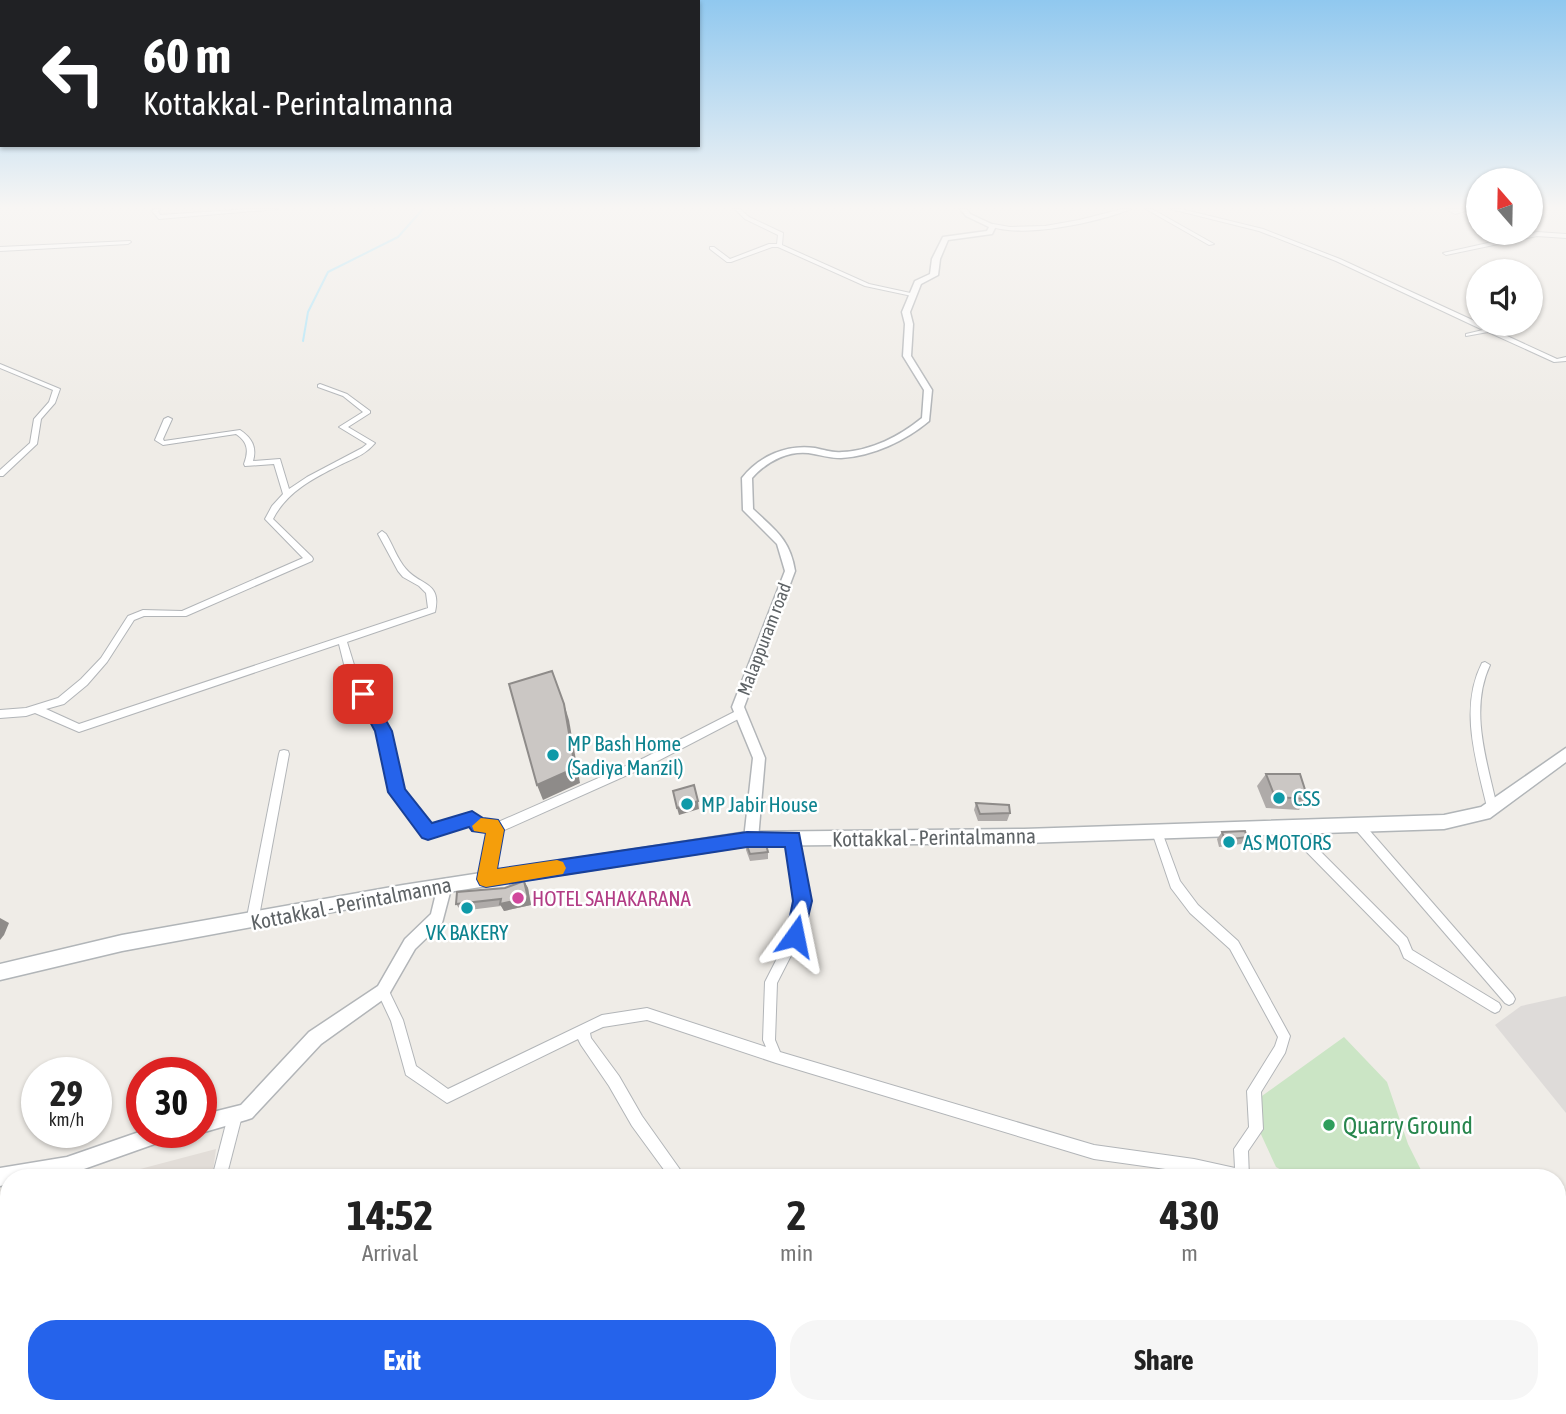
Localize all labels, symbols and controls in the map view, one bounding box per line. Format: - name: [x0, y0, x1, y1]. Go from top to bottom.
- text: 60 m: [143, 27, 231, 83]
- icon: left: [28, 28, 119, 119]
- text: Kottakkal - Perintalmanna: [143, 85, 453, 122]
- north arrow: [1466, 168, 1544, 245]
- map controls: [1466, 168, 1543, 336]
- button: sound: [1466, 259, 1543, 336]
- street label: Malappuram road: [733, 580, 795, 698]
- pin: [333, 664, 393, 724]
- icon: arrive: [344, 675, 382, 713]
- place label: MP Bash Home (Sadiya Manzil): [567, 731, 684, 779]
- marker: MP Bash Home (Sadiya Manzil): [545, 747, 561, 763]
- place label: CSS: [1293, 786, 1320, 810]
- marker: CSS: [1271, 790, 1287, 806]
- place label: MP Jabir House: [701, 792, 818, 816]
- marker: MP Jabir House: [679, 796, 695, 812]
- street label: Kottakkal - Perintalmanna: [832, 823, 1036, 851]
- place label: AS MOTORS: [1243, 830, 1331, 854]
- marker: AS MOTORS: [1221, 834, 1237, 850]
- street label: Kottakkal - Perintalmanna: [249, 872, 453, 934]
- place label: HOTEL SAHAKARANA: [532, 886, 692, 910]
- marker: HOTEL SAHAKARANA: [510, 890, 526, 906]
- position arrow: [758, 899, 832, 973]
- marker: VK BAKERY: [459, 900, 475, 916]
- place label: VK BAKERY: [426, 920, 509, 944]
- speed limit sign: 30: [126, 1057, 217, 1148]
- text: 29: [50, 1073, 83, 1113]
- text: km/h: [49, 1109, 84, 1130]
- place label: Quarry Ground: [1343, 1112, 1473, 1139]
- marker: Quarry Ground: [1321, 1117, 1337, 1133]
- text: 14:52: [347, 1191, 433, 1239]
- text: 2: [787, 1191, 806, 1239]
- text: 430: [1160, 1191, 1219, 1239]
- text: Arrival: [362, 1240, 418, 1266]
- text: min: [780, 1240, 813, 1266]
- text: m: [1181, 1240, 1198, 1266]
- button: Exit: [28, 1320, 776, 1400]
- button: Share: [790, 1320, 1538, 1400]

